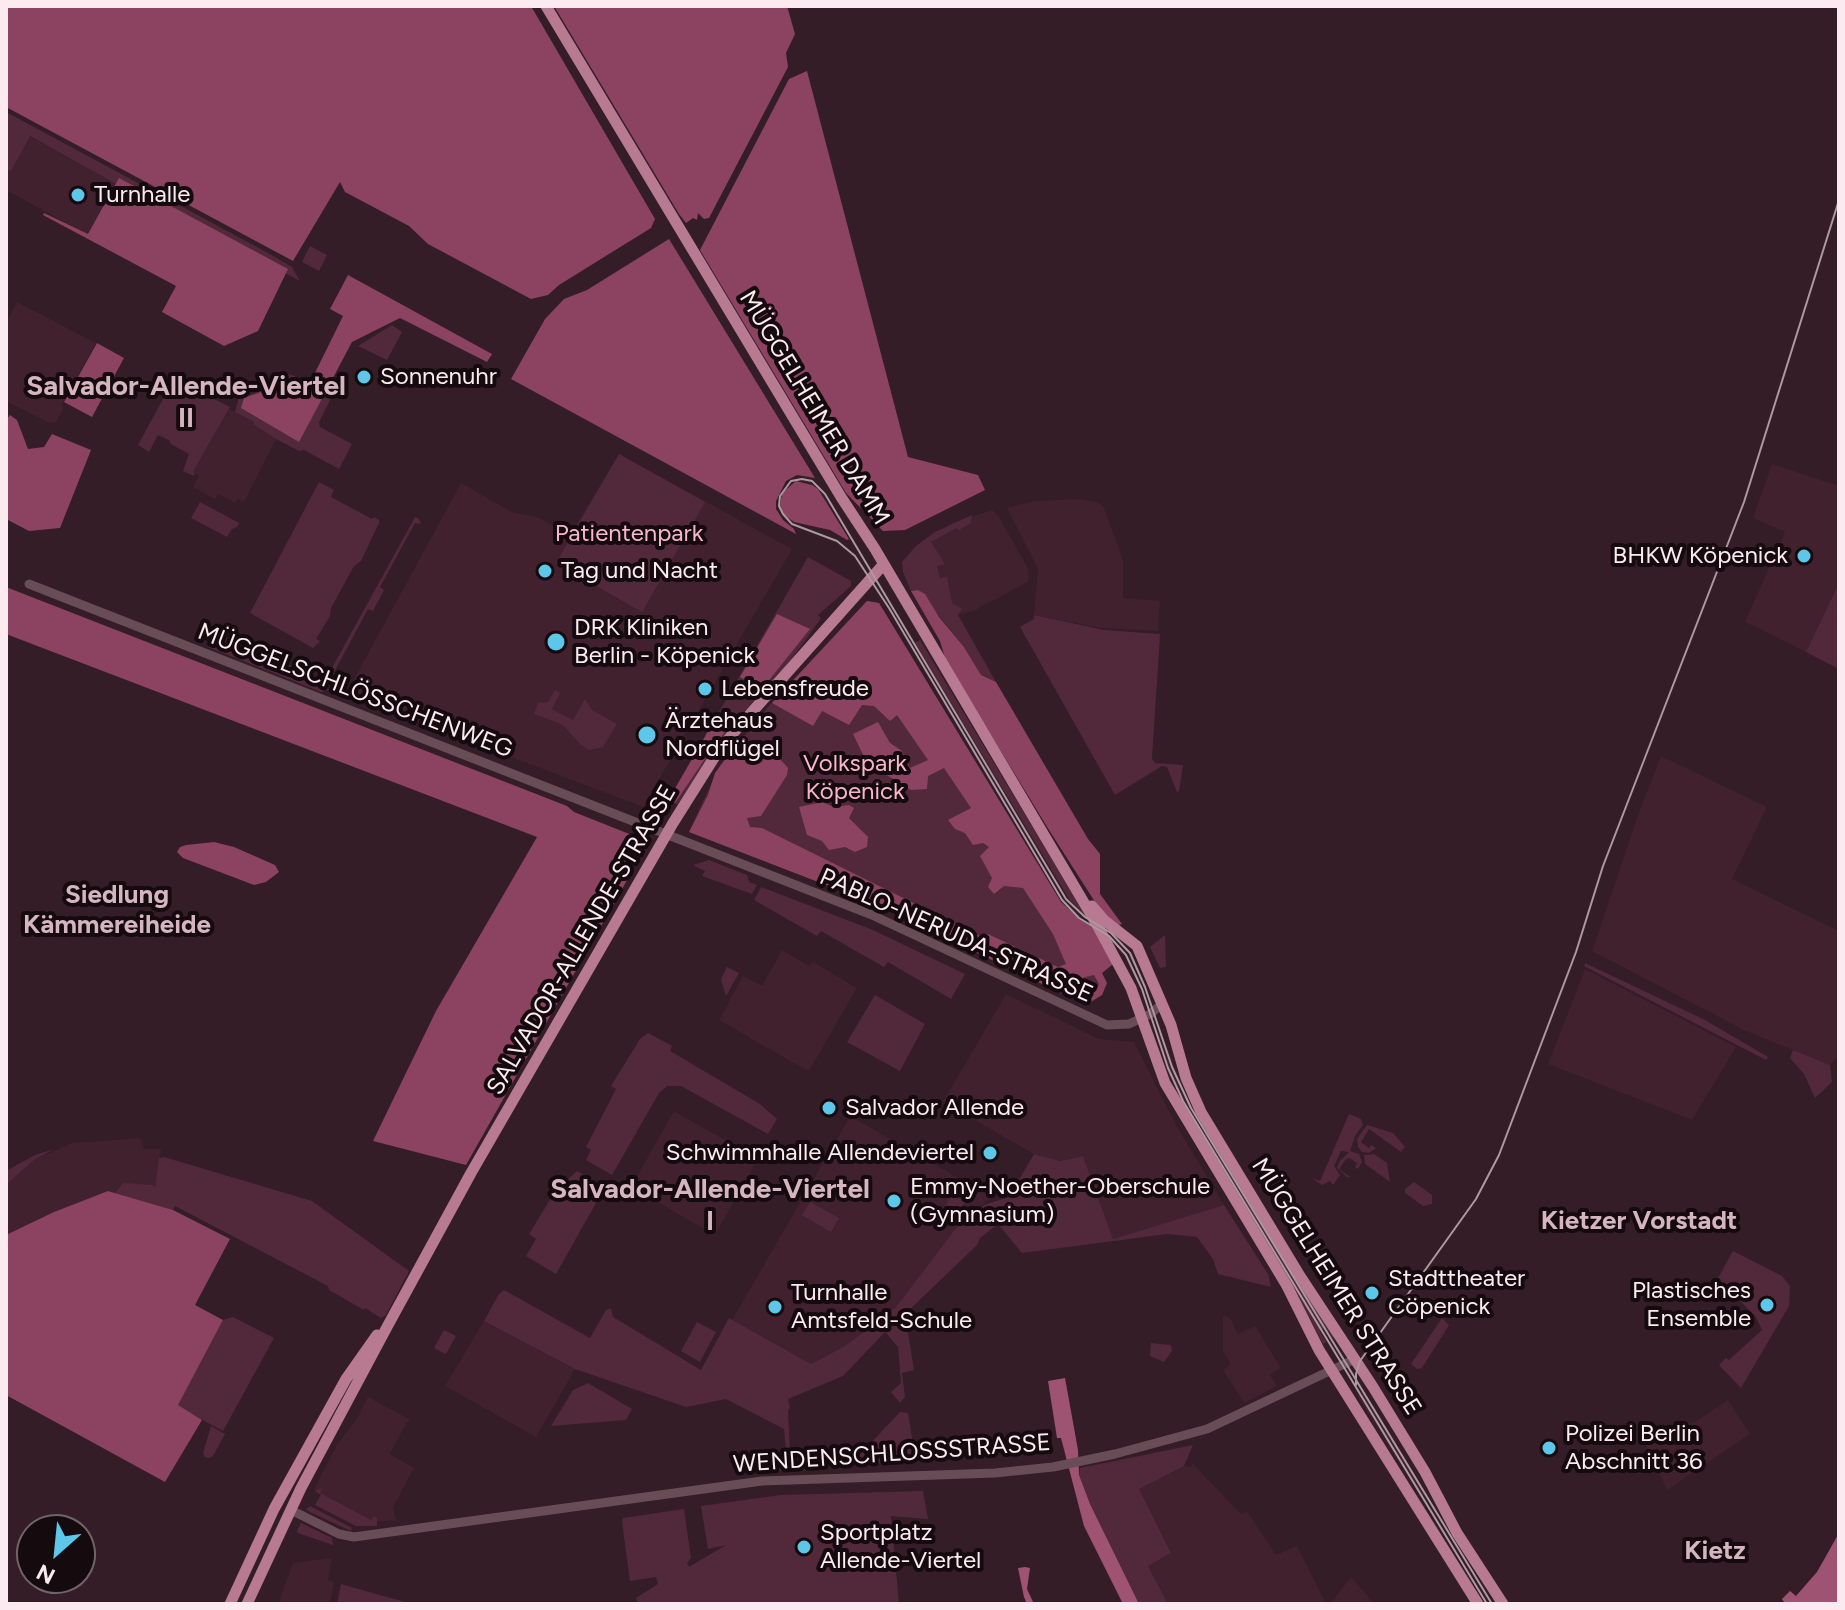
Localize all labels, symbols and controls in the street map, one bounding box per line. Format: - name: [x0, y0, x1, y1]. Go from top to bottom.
- place label: Turnhalle: [94, 181, 190, 209]
- marker: Turnhalle: [69, 186, 87, 204]
- street label: MÜGGELHEIMER DAMM: [733, 286, 895, 530]
- place label: Sonnenuhr: [380, 363, 497, 391]
- marker: Sonnenuhr: [355, 368, 373, 386]
- district label: Salvador-Allende-Viertel II: [26, 370, 346, 436]
- park label: Patientenpark: [555, 520, 703, 548]
- place label: BHKW Köpenick: [1612, 542, 1788, 570]
- marker: BHKW Köpenick: [1795, 547, 1813, 565]
- place label: Tag und Nacht: [561, 557, 718, 585]
- marker: Tag und Nacht: [536, 562, 554, 580]
- place label: DRK Kliniken Berlin - Köpenick: [574, 614, 755, 670]
- street label: MÜGGELSCHLÖSSCHENWEG: [194, 618, 516, 764]
- marker: DRK Kliniken Berlin - Köpenick: [545, 631, 567, 653]
- place label: Lebensfreude: [721, 675, 869, 703]
- marker: Lebensfreude: [696, 680, 714, 698]
- place label: Ärztehaus Nordflügel: [665, 707, 780, 763]
- marker: Ärztehaus Nordflügel: [636, 724, 658, 746]
- park label: Volkspark Köpenick: [803, 750, 907, 806]
- street label: SALVADOR-ALLENDE-STRASSE: [481, 780, 683, 1100]
- street label: PABLO-NERUDA-STRASSE: [815, 863, 1097, 1009]
- district label: Siedlung Kämmereiheide: [23, 879, 211, 940]
- place label: Salvador Allende: [845, 1094, 1024, 1122]
- marker: Salvador Allende: [820, 1099, 838, 1117]
- place label: Schwimmhalle Allendeviertel: [666, 1139, 974, 1167]
- marker: Schwimmhalle Allendeviertel: [981, 1144, 999, 1162]
- street label: MÜGGELHEIMER STRASSE: [1245, 1153, 1427, 1421]
- district label: Salvador-Allende-Viertel I: [550, 1173, 870, 1239]
- place label: Emmy-Noether-Oberschule (Gymnasium): [910, 1173, 1210, 1229]
- marker: Emmy-Noether-Oberschule (Gymnasium): [885, 1192, 903, 1210]
- district label: Kietzer Vorstadt: [1541, 1205, 1737, 1237]
- place label: Stadttheater Cöpenick: [1388, 1265, 1525, 1321]
- place label: Plastisches Ensemble: [1632, 1277, 1751, 1333]
- place label: Turnhalle Amtsfeld-Schule: [791, 1279, 972, 1335]
- marker: Stadttheater Cöpenick: [1363, 1284, 1381, 1302]
- marker: Plastisches Ensemble: [1758, 1296, 1776, 1314]
- marker: Turnhalle Amtsfeld-Schule: [766, 1298, 784, 1316]
- place label: Polizei Berlin Abschnitt 36: [1565, 1420, 1703, 1476]
- street label: WENDENSCHLOSSSTRASSE: [732, 1429, 1052, 1479]
- marker: Polizei Berlin Abschnitt 36: [1540, 1439, 1558, 1457]
- north arrow: [16, 1514, 96, 1594]
- place label: Sportplatz Allende-Viertel: [820, 1519, 981, 1575]
- district label: Kietz: [1684, 1535, 1746, 1567]
- marker: Sportplatz Allende-Viertel: [795, 1538, 813, 1556]
- text: N: [32, 1558, 60, 1590]

